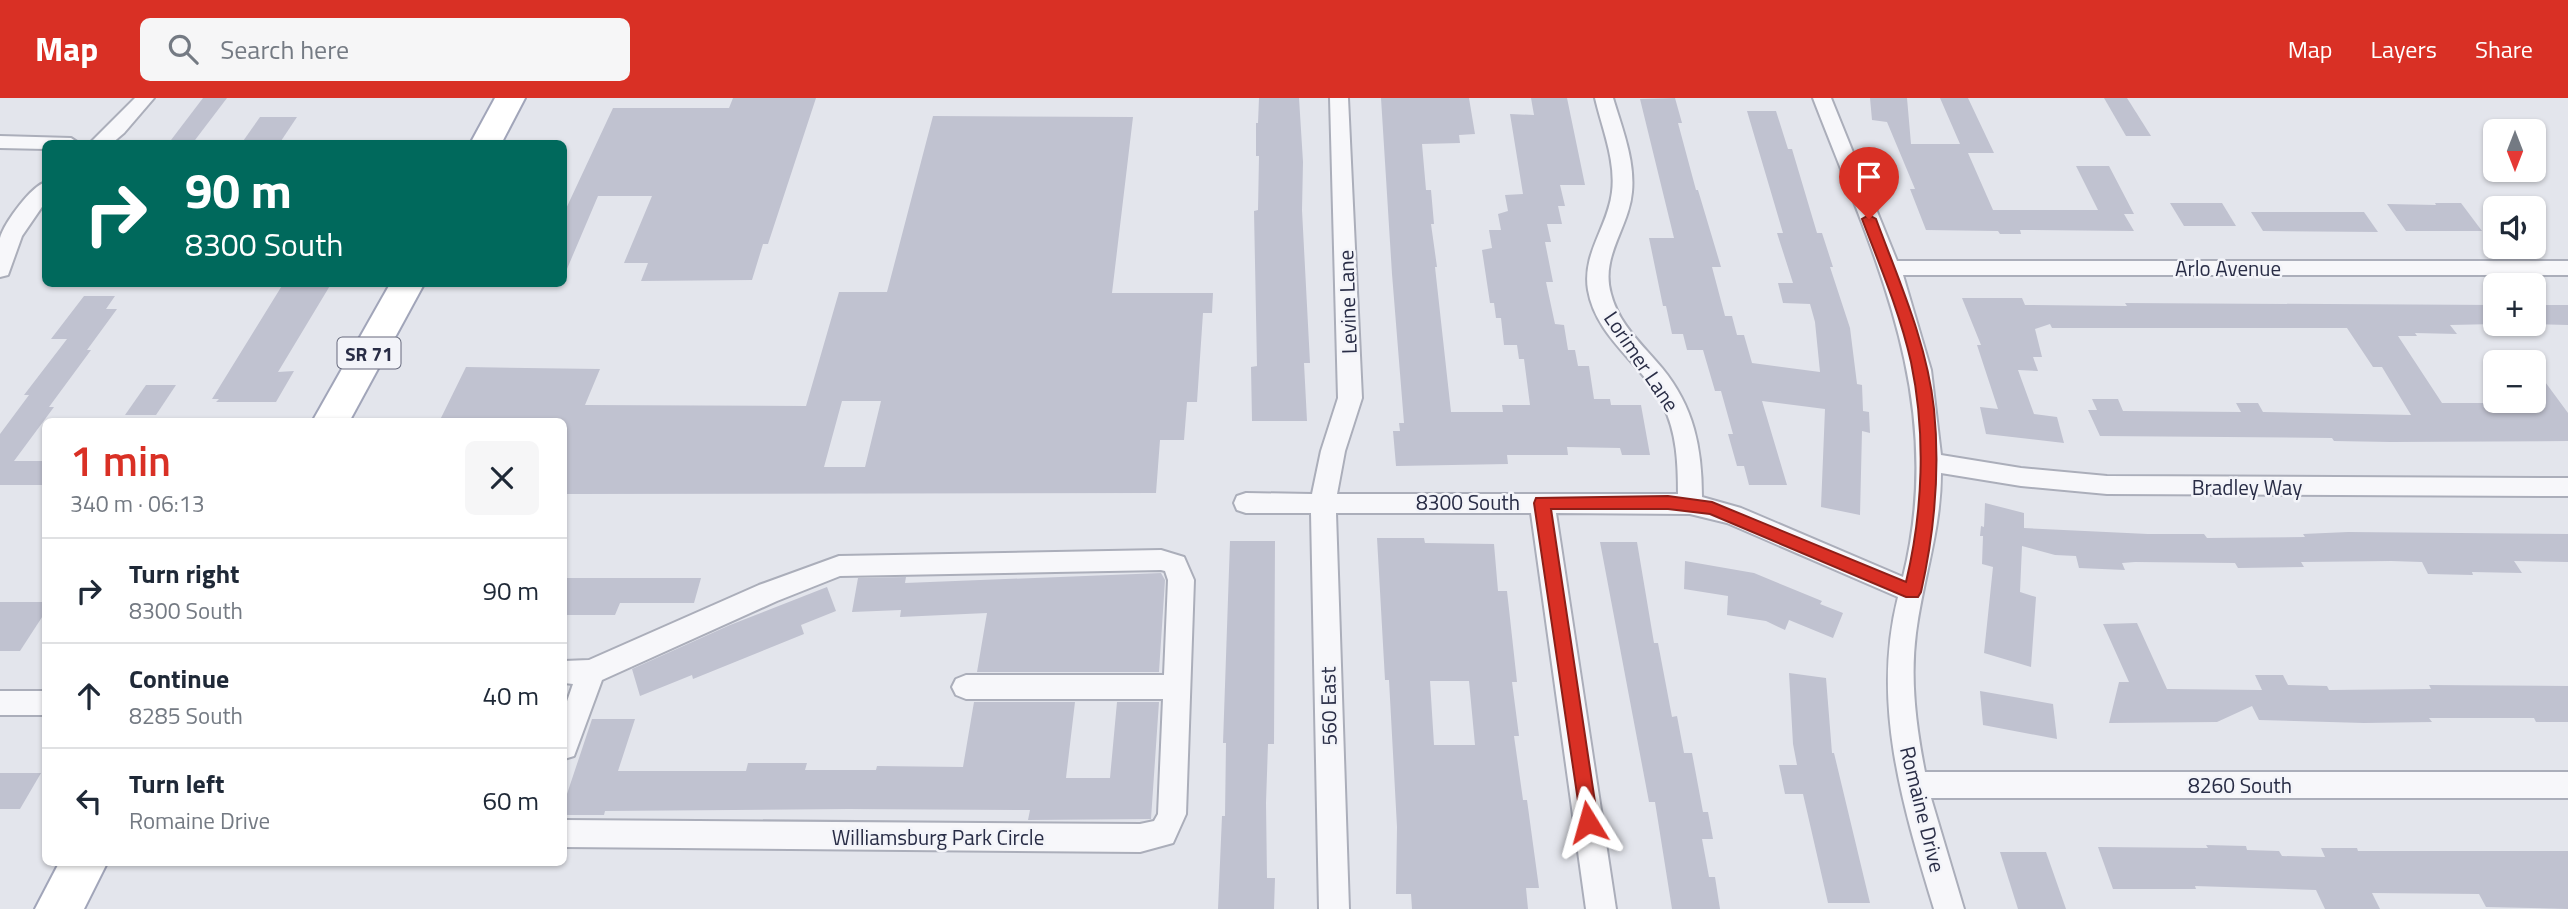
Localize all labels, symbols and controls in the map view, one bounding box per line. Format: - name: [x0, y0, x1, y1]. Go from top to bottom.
- search box: [140, 18, 630, 81]
- text: Map: [35, 24, 98, 74]
- icon: search: [164, 30, 202, 68]
- text: Search here: [220, 30, 349, 69]
- text: Map: [2288, 31, 2333, 67]
- text: Layers: [2371, 31, 2437, 67]
- text: Share: [2475, 31, 2533, 67]
- north arrow: [2483, 119, 2546, 182]
- map controls: [2483, 119, 2546, 413]
- pin: [1839, 147, 1899, 219]
- text: 90 m: [185, 152, 292, 227]
- icon: arrive: [1850, 158, 1888, 196]
- icon: right: [70, 168, 161, 259]
- button: sound: [2483, 196, 2546, 259]
- text: 8300 South: [185, 220, 343, 268]
- street label: Levine Lane: [1329, 249, 1365, 355]
- street label: Arlo Avenue: [2175, 252, 2281, 284]
- button: +: [2483, 273, 2546, 336]
- street label: Lorimer Lane: [1596, 304, 1688, 418]
- road number: SR 71: [338, 338, 400, 368]
- button: −: [2483, 350, 2546, 413]
- text: 1 min: [70, 428, 171, 492]
- button: close: [465, 441, 539, 515]
- street label: Bradley Way: [2192, 471, 2302, 503]
- text: 340 m · 06:13: [70, 486, 205, 521]
- street label: 8300 South: [1416, 486, 1520, 518]
- text: Turn right: [129, 554, 240, 593]
- text: 90 m: [482, 571, 539, 610]
- icon: right: [70, 572, 108, 610]
- text: 8300 South: [129, 593, 243, 628]
- text: Continue: [129, 659, 229, 698]
- street label: 560 East: [1311, 666, 1345, 746]
- text: 40 m: [482, 676, 539, 715]
- icon: ahead: [70, 677, 108, 715]
- text: 8285 South: [129, 698, 243, 733]
- street label: Romaine Drive: [1892, 743, 1954, 875]
- text: Turn left: [129, 764, 224, 803]
- street label: 8260 South: [2188, 769, 2292, 801]
- text: 60 m: [482, 781, 539, 820]
- icon: left: [70, 782, 108, 820]
- position arrow: [1551, 785, 1625, 859]
- text: Romaine Drive: [129, 803, 270, 838]
- street label: Williamsburg Park Circle: [832, 821, 1044, 853]

